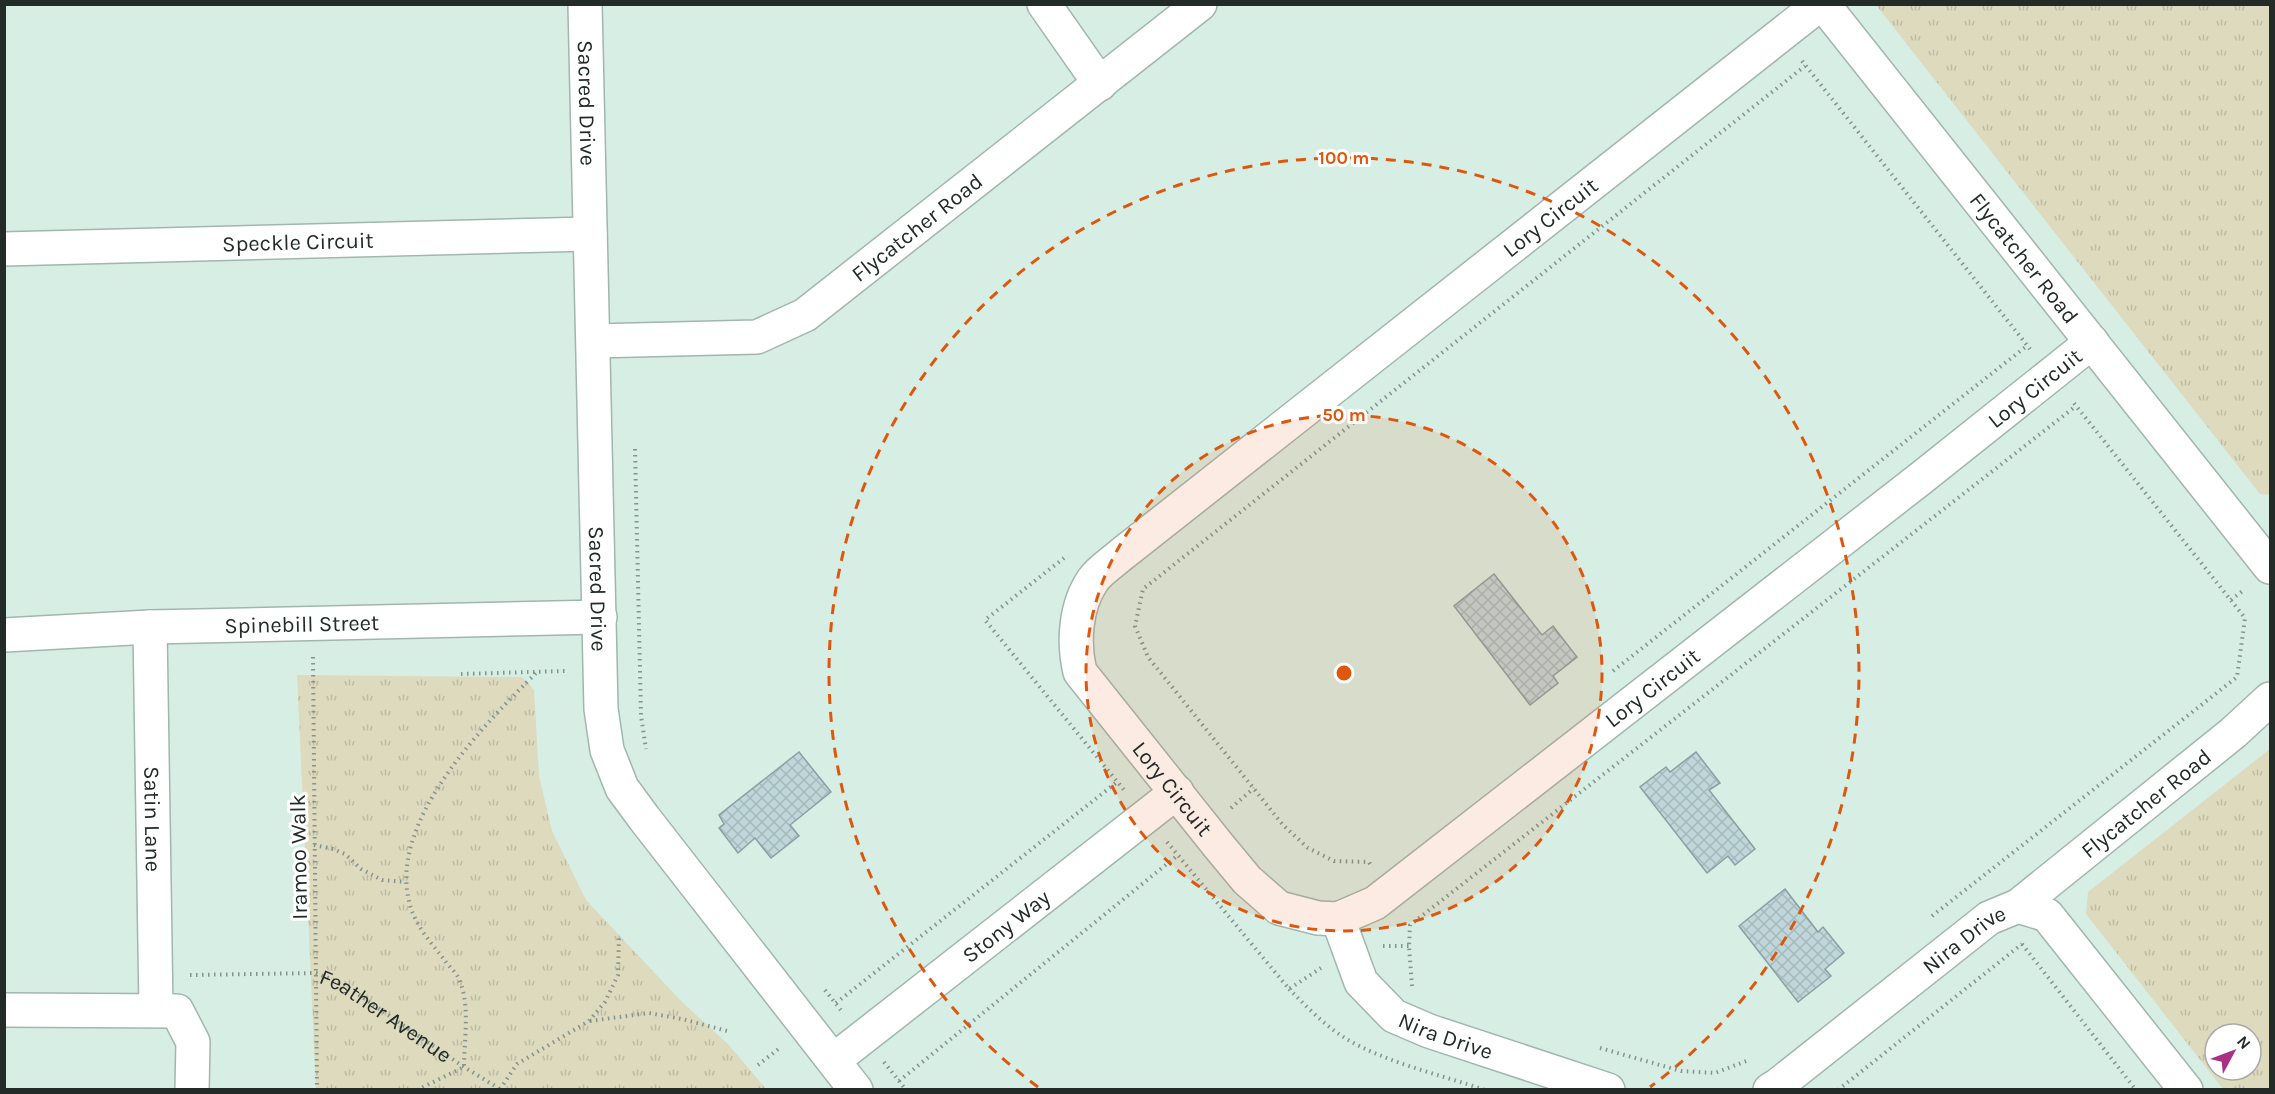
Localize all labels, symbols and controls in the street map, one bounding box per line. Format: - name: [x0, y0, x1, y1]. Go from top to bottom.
- street label: Sacred Drive: [572, 40, 601, 166]
- text: 100 m: [1319, 147, 1369, 169]
- street label: Flycatcher Road: [847, 168, 988, 287]
- street label: Lory Circuit: [1498, 173, 1603, 263]
- street label: Flycatcher Road: [1964, 188, 2083, 329]
- street label: Speckle Circuit: [222, 228, 374, 257]
- street label: Lory Circuit: [1983, 343, 2088, 434]
- text: 50 m: [1322, 404, 1366, 426]
- street label: Sacred Drive: [583, 526, 612, 652]
- street label: Spinebill Street: [224, 610, 380, 639]
- street label: Lory Circuit: [1600, 643, 1705, 733]
- centre of rings: [1334, 663, 1354, 683]
- street label: Lory Circuit: [1127, 737, 1218, 841]
- street label: Flycatcher Road: [2076, 744, 2217, 864]
- street label: Satin Lane: [138, 766, 166, 872]
- street label: Iramoo Walk: [285, 794, 313, 920]
- street label: Stony Way: [958, 884, 1055, 969]
- street label: Nira Drive: [1917, 901, 2010, 980]
- street label: Feather Avenue: [316, 964, 456, 1069]
- street label: Nira Drive: [1394, 1007, 1496, 1065]
- north arrow: [2203, 1022, 2263, 1082]
- text: N: [2233, 1032, 2255, 1053]

